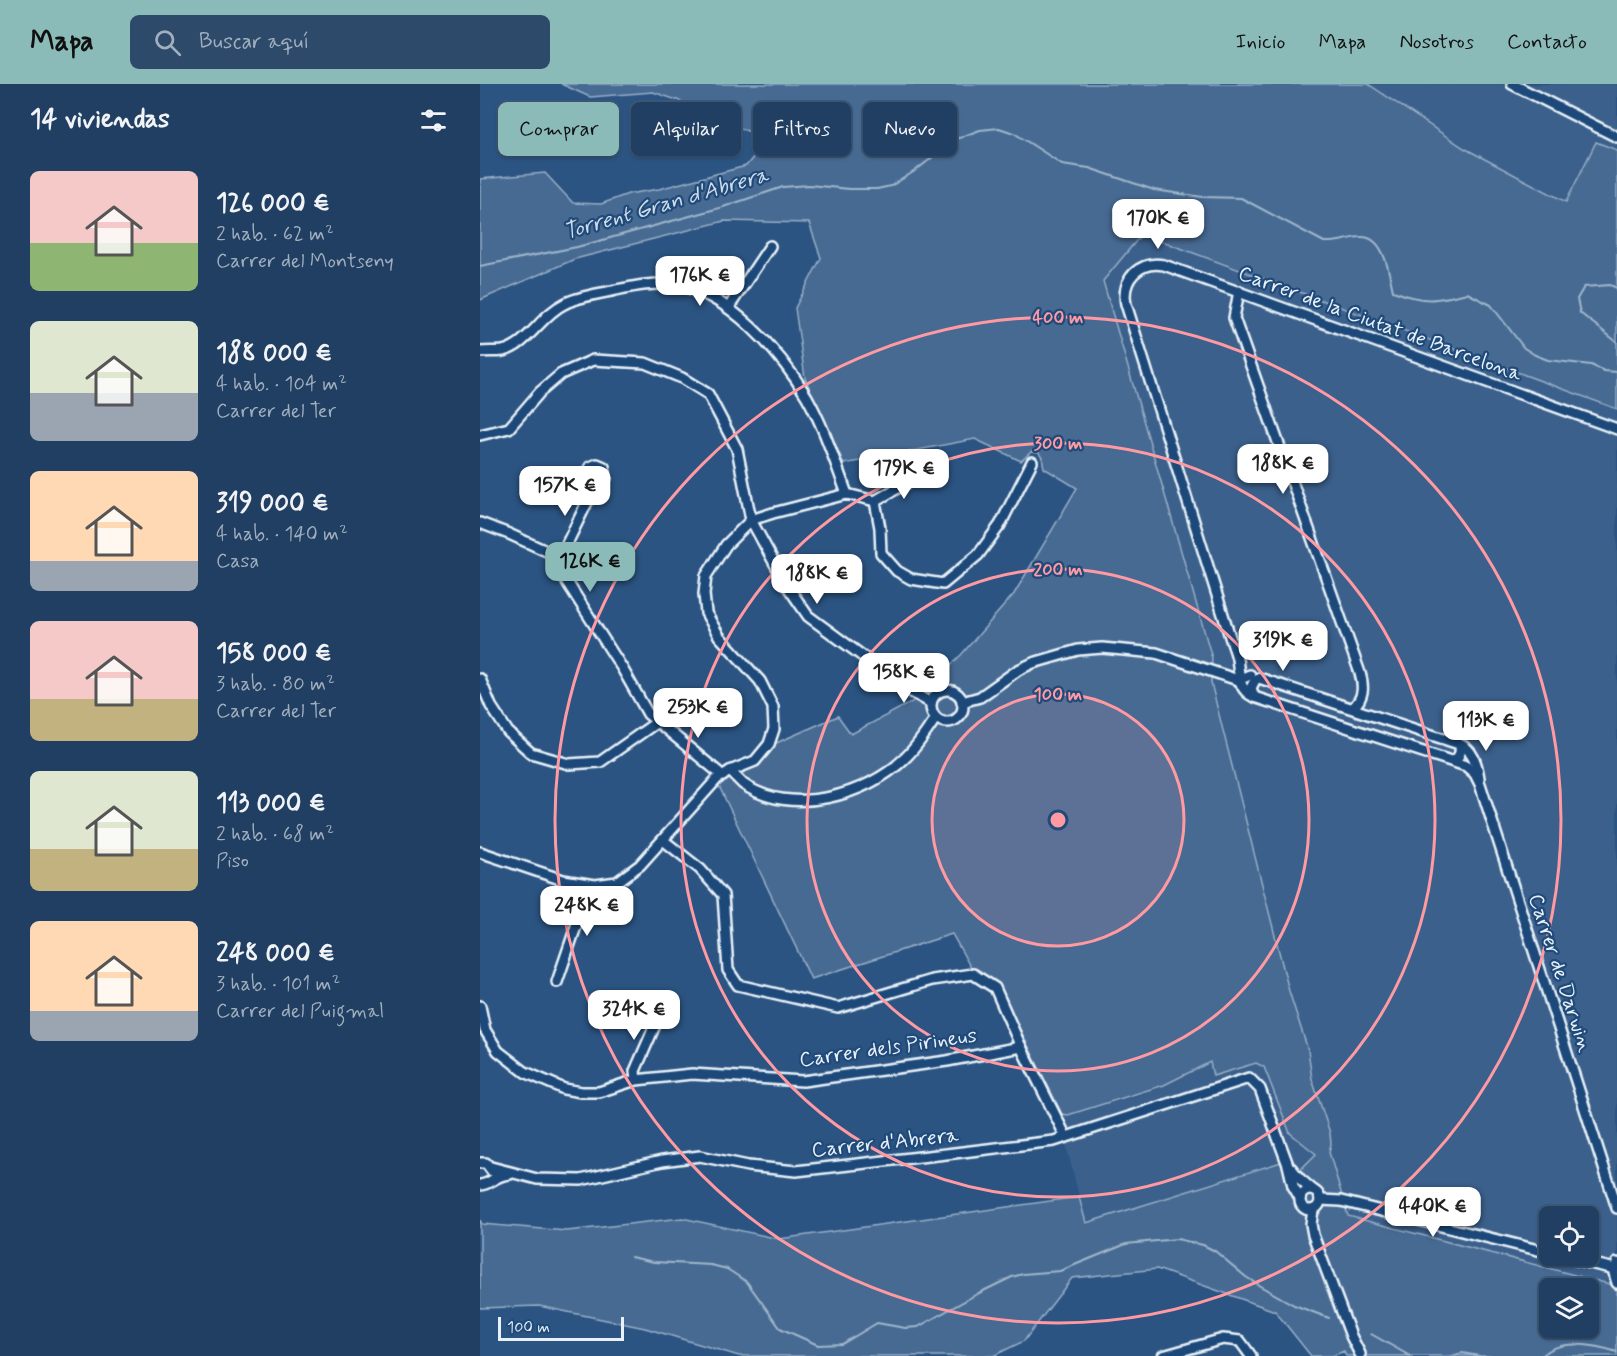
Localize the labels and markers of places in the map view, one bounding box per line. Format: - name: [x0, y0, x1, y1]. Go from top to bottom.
- pin: 170K €: [1109, 199, 1207, 250]
- pin: 176K €: [651, 256, 749, 307]
- pin: 188K €: [1234, 444, 1332, 495]
- pin: 179K €: [855, 449, 953, 500]
- pin: 157K €: [516, 466, 614, 517]
- pin: 126K €: [541, 542, 639, 593]
- pin: 188K €: [768, 554, 866, 605]
- pin: 319K €: [1234, 621, 1332, 672]
- pin: 158K €: [855, 653, 953, 704]
- pin: 253K €: [649, 688, 747, 739]
- pin: 113K €: [1437, 701, 1535, 752]
- centre of rings: [1048, 810, 1068, 830]
- pin: 248K €: [538, 886, 636, 937]
- pin: 324K €: [585, 990, 683, 1041]
- pin: 440K €: [1384, 1187, 1482, 1238]

